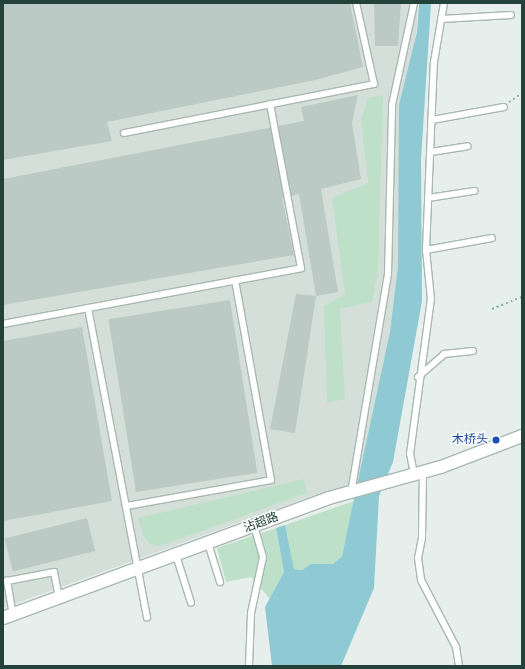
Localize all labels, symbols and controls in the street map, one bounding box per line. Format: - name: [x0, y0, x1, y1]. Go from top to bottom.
- place label: 木桥头: [452, 433, 488, 447]
- marker: 木桥头: [491, 435, 501, 445]
- street label: 沾超路: [242, 510, 280, 536]

